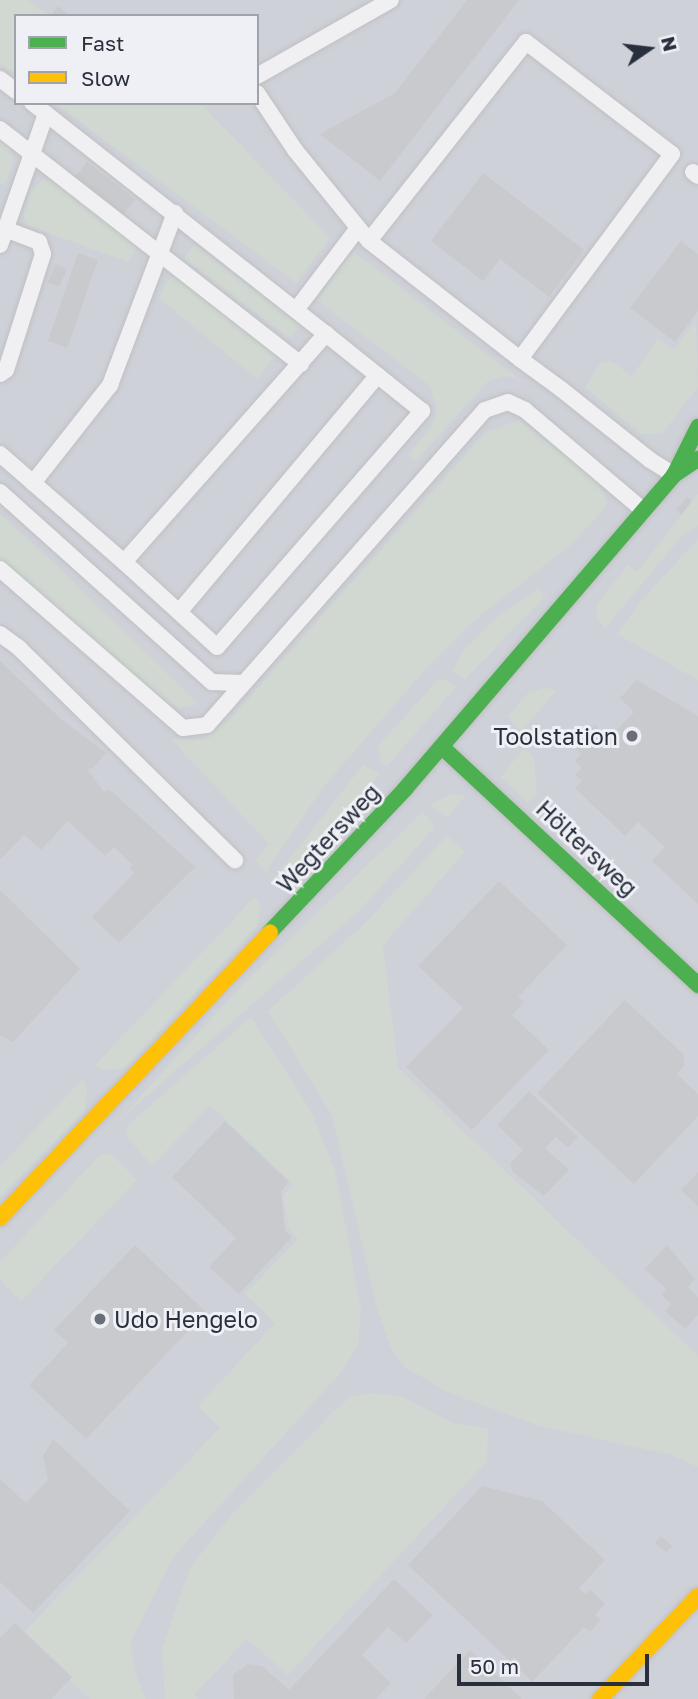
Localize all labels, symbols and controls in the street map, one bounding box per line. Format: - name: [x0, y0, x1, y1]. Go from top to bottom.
- legend: [14, 14, 259, 105]
- north arrow: [614, 14, 684, 84]
- text: Fast: [81, 30, 124, 56]
- text: N: [657, 34, 683, 54]
- text: Slow: [81, 65, 130, 91]
- place label: Toolstation: [493, 722, 618, 750]
- marker: Toolstation: [624, 728, 640, 744]
- street label: Wegtersweg: [271, 778, 385, 898]
- street label: Höltersweg: [531, 794, 643, 902]
- place label: Udo Hengelo: [114, 1305, 258, 1333]
- marker: Udo Hengelo: [92, 1311, 108, 1327]
- scale bar: [460, 1640, 652, 1684]
- text: 50 m: [470, 1653, 519, 1679]

